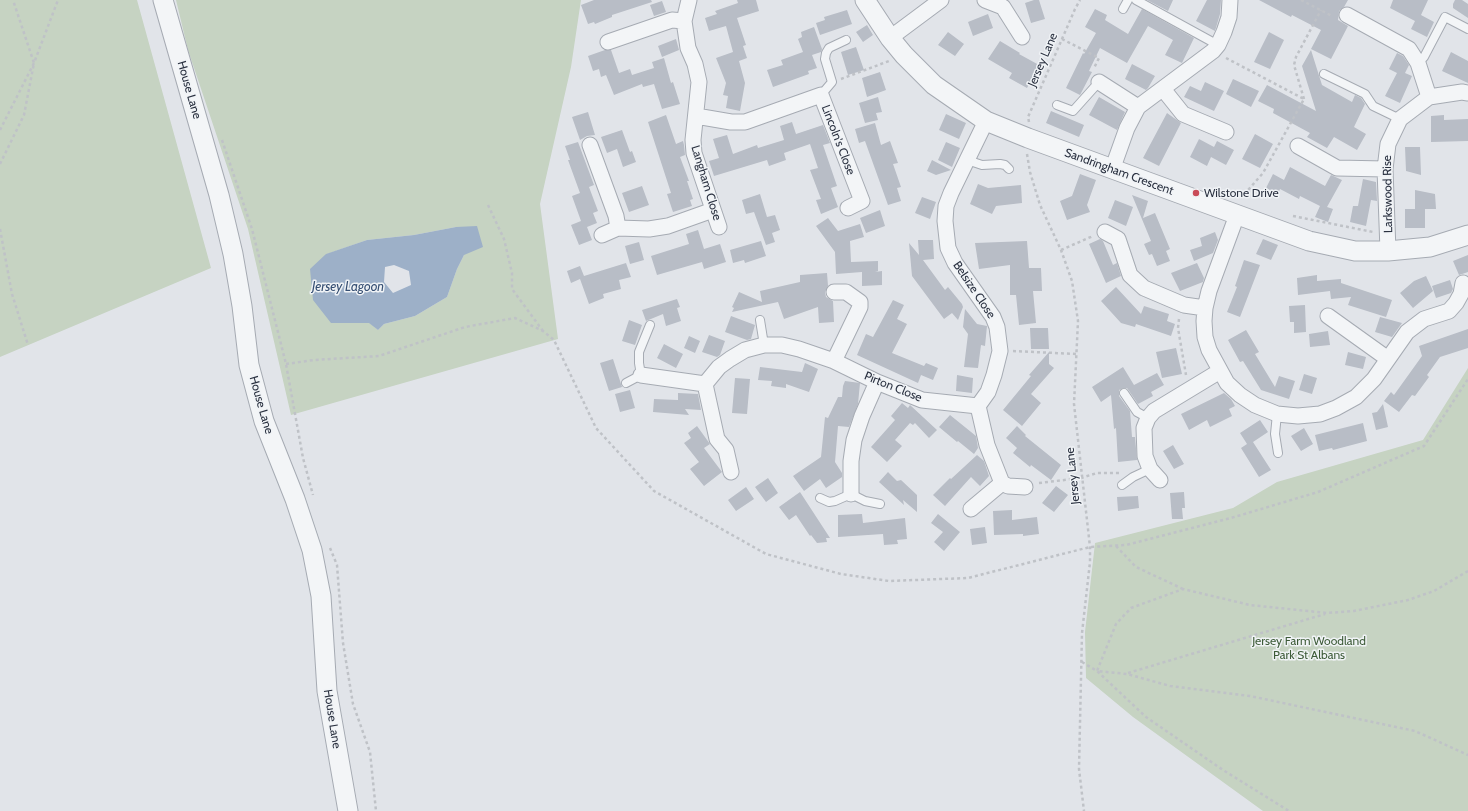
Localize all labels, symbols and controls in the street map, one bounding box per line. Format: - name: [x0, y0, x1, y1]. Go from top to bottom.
- street label: Jersey Lane: [1025, 31, 1061, 89]
- street label: House Lane: [174, 59, 204, 121]
- street label: Lincoln's Close: [818, 103, 858, 177]
- street label: Langham Close: [688, 144, 724, 222]
- street label: Sandringham Crescent: [1063, 146, 1175, 198]
- street label: Larkswood Rise: [1380, 155, 1396, 233]
- place label: Wilstone Drive: [1204, 186, 1279, 200]
- marker: Wilstone Drive: [1191, 188, 1201, 198]
- street label: Belsize Close: [950, 259, 998, 321]
- water label: Jersey Lagoon: [312, 279, 384, 295]
- street label: Pirton Close: [862, 369, 924, 405]
- street label: House Lane: [246, 374, 276, 436]
- street label: Jersey Lane: [1063, 447, 1083, 505]
- park label: Jersey Farm Woodland Park St Albans: [1252, 634, 1366, 662]
- street label: House Lane: [320, 688, 344, 750]

